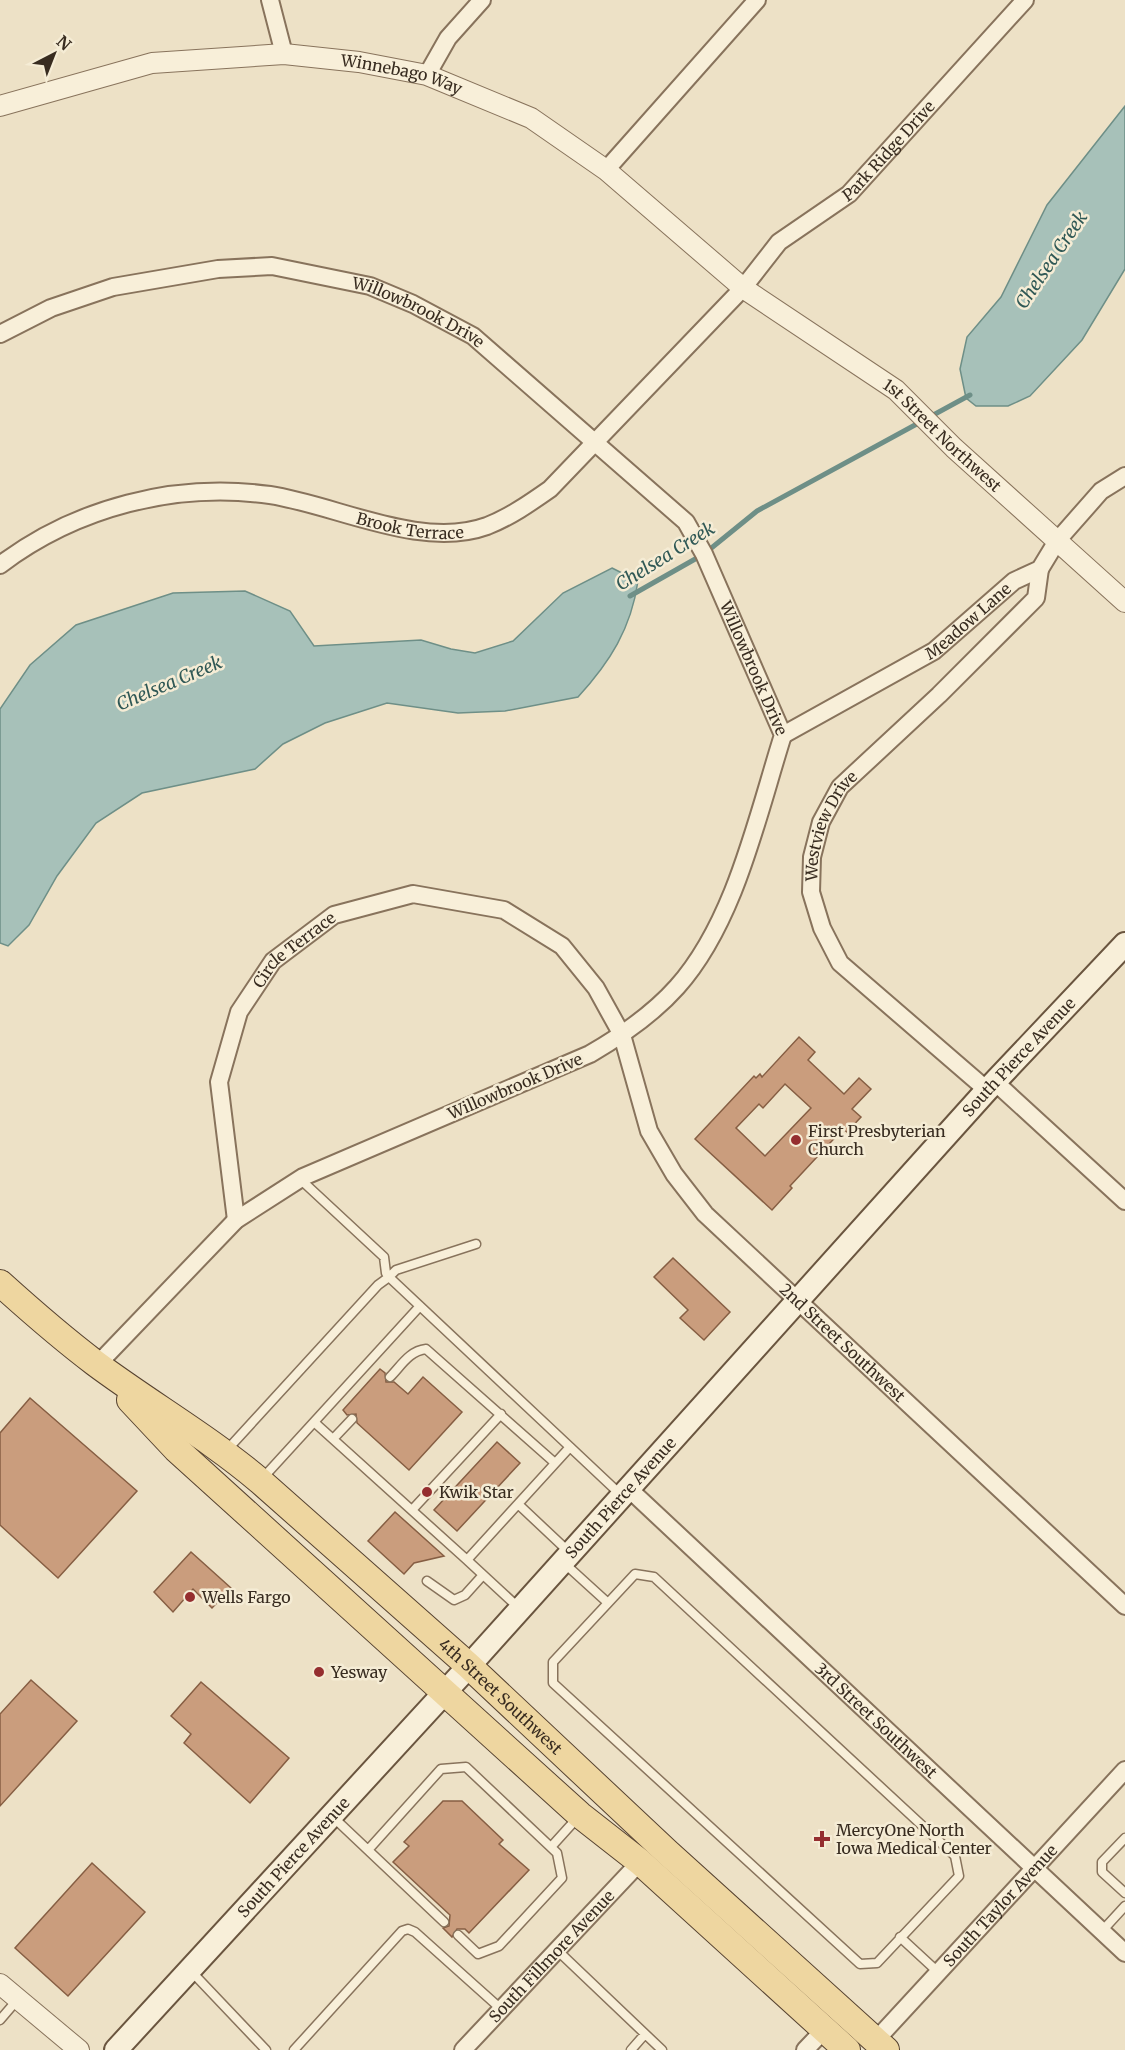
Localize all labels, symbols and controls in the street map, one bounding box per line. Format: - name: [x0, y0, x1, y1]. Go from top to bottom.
- north arrow: [24, 24, 84, 84]
- text: N: [53, 31, 76, 55]
- street label: Winnebago Way: [339, 50, 466, 99]
- street label: Park Ridge Drive: [839, 96, 939, 206]
- water label: Chelsea Creek: [1010, 207, 1092, 313]
- street label: Willowbrook Drive: [350, 272, 489, 352]
- street label: 1st Street Northwest: [879, 374, 1006, 496]
- street label: Brook Terrace: [354, 508, 465, 543]
- water label: Chelsea Creek: [611, 516, 719, 596]
- street label: Meadow Lane: [922, 578, 1015, 664]
- street label: Willowbrook Drive: [715, 597, 792, 738]
- water label: Chelsea Creek: [113, 650, 225, 716]
- street label: Westview Drive: [801, 766, 861, 882]
- street label: Circle Terrace: [248, 907, 339, 991]
- street label: South Pierce Avenue: [958, 993, 1079, 1121]
- street label: Willowbrook Drive: [444, 1049, 585, 1124]
- place label: First Presbyterian Church: [808, 1121, 946, 1159]
- marker: First Presbyterian Church: [789, 1133, 803, 1147]
- street label: 2nd Street Southwest: [776, 1279, 910, 1406]
- street label: South Pierce Avenue: [561, 1433, 680, 1562]
- place label: Kwik Star: [439, 1482, 514, 1502]
- marker: Kwik Star: [420, 1485, 434, 1499]
- place label: Wells Fargo: [201, 1587, 291, 1607]
- marker: Wells Fargo: [183, 1590, 197, 1604]
- street label: 4th Street Southwest: [435, 1634, 567, 1759]
- street label: 3rd Street Southwest: [811, 1658, 942, 1783]
- place label: Yesway: [330, 1662, 388, 1682]
- marker: Yesway: [312, 1665, 326, 1679]
- street label: South Pierce Avenue: [233, 1793, 354, 1921]
- place label: MercyOne North Iowa Medical Center: [836, 1820, 992, 1858]
- marker: MercyOne North Iowa Medical Center: [813, 1830, 831, 1848]
- street label: South Taylor Avenue: [939, 1840, 1061, 1971]
- street label: South Fillmore Avenue: [484, 1886, 618, 2026]

